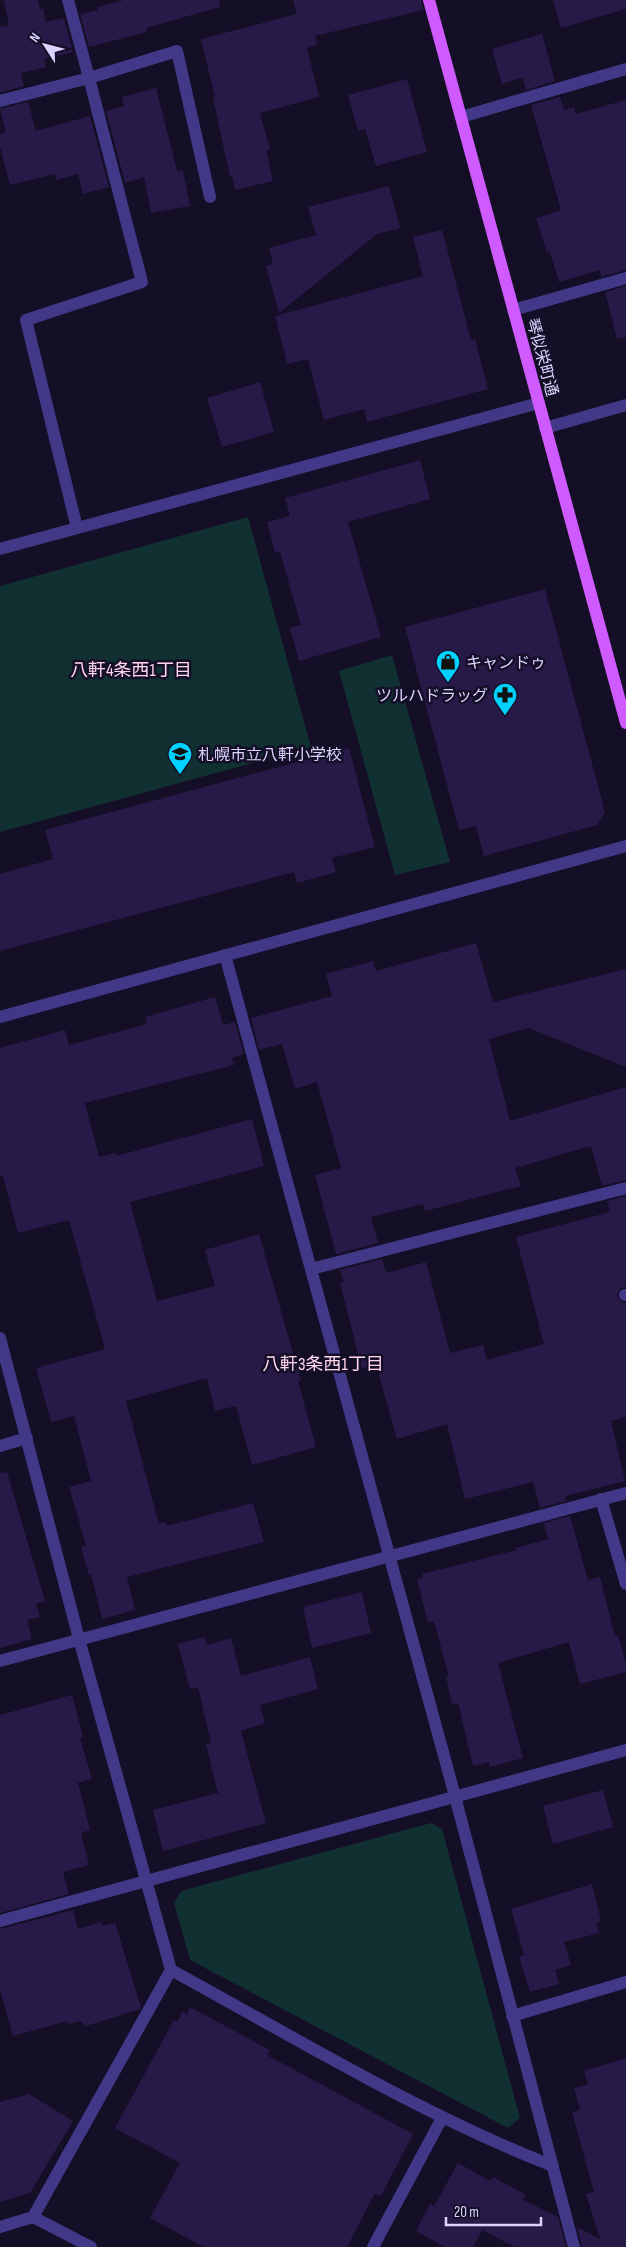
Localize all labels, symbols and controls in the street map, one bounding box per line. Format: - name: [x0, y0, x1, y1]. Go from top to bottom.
- north arrow: [20, 20, 70, 70]
- text: N: [26, 30, 44, 46]
- street label: 琴似栄町通: [522, 316, 561, 398]
- shop icon: キャンドゥ: [435, 649, 461, 683]
- place label: キャンドゥ: [466, 654, 546, 673]
- district label: 八軒4条西1丁目: [70, 660, 192, 681]
- pharmacy icon: ツルハドラッグ: [492, 682, 518, 716]
- place label: ツルハドラッグ: [376, 687, 488, 706]
- school or university icon: 札幌市立八軒小学校: [167, 741, 193, 775]
- place label: 札幌市立八軒小学校: [198, 746, 342, 765]
- district label: 八軒3条西1丁目: [262, 1354, 384, 1375]
- scale bar: [446, 2194, 541, 2226]
- text: 20 m: [454, 2203, 479, 2222]

